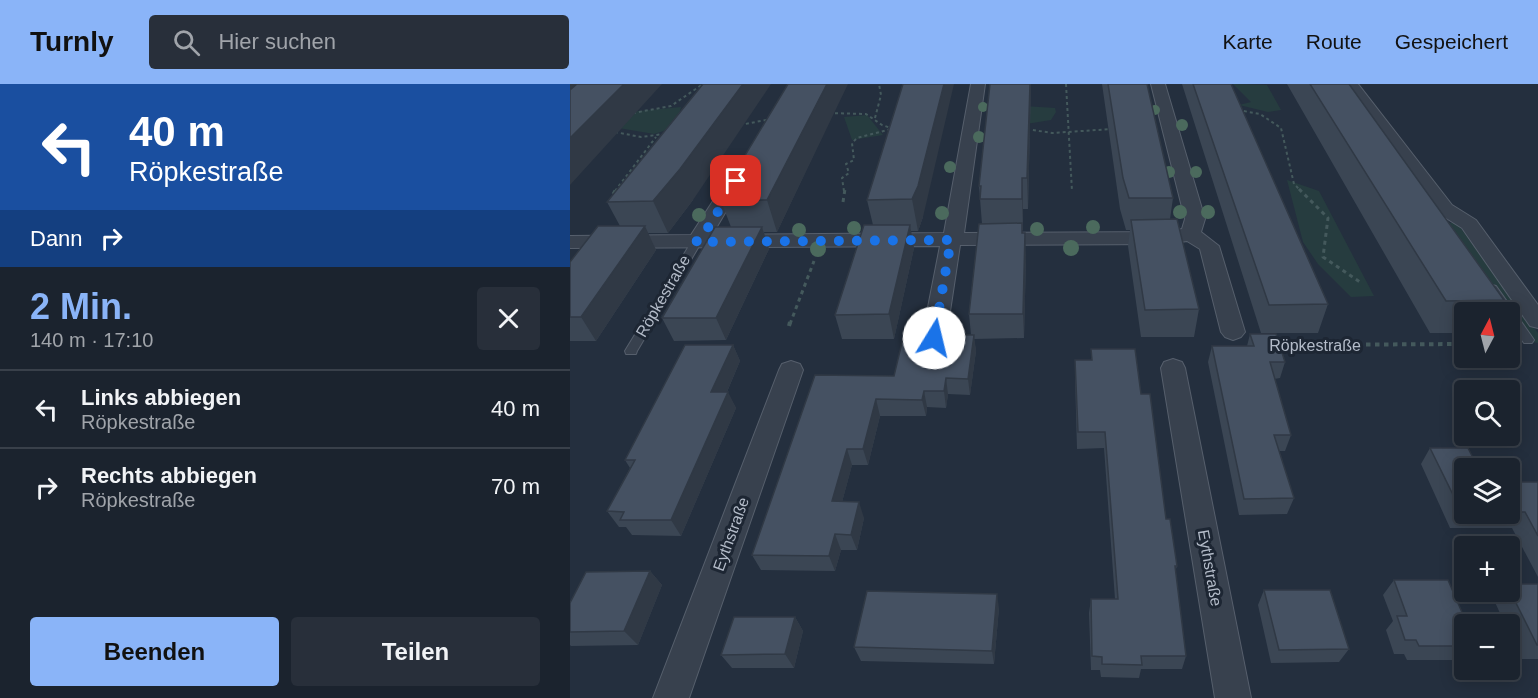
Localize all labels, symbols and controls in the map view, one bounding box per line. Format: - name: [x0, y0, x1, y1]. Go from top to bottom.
- search box: [149, 15, 569, 69]
- text: Turnly: [30, 26, 113, 57]
- icon: search: [170, 26, 203, 59]
- text: Hier suchen: [218, 29, 336, 54]
- text: Karte: [1223, 30, 1273, 53]
- text: Route: [1306, 30, 1362, 53]
- text: Gespeichert: [1395, 30, 1508, 53]
- icon: left: [30, 108, 108, 186]
- text: 40 m: [129, 108, 225, 155]
- pin: [710, 155, 761, 206]
- text: Röpkestraße: [129, 157, 284, 187]
- icon: arrive: [719, 164, 752, 197]
- icon: right: [95, 222, 128, 255]
- text: Dann: [30, 226, 83, 251]
- street label: Röpkestraße: [633, 252, 693, 340]
- text: 2 Min.: [30, 286, 132, 327]
- button: close: [477, 287, 540, 350]
- north arrow: [1454, 302, 1520, 368]
- map controls: [1454, 302, 1520, 680]
- position arrow: [902, 306, 966, 370]
- text: 140 m · 17:10: [30, 329, 153, 351]
- street label: Röpkestraße: [1269, 337, 1361, 354]
- button: search: [1454, 380, 1520, 446]
- text: Links abbiegen: [81, 385, 241, 410]
- icon: left: [30, 393, 63, 426]
- text: 40 m: [491, 396, 540, 421]
- text: Röpkestraße: [81, 411, 196, 433]
- button: layers: [1454, 458, 1520, 524]
- text: Rechts abbiegen: [81, 463, 257, 488]
- icon: right: [30, 471, 63, 504]
- text: 70 m: [491, 474, 540, 499]
- text: Röpkestraße: [81, 489, 196, 511]
- street label: Eythstraße: [710, 495, 752, 573]
- street label: Eythstraße: [1195, 528, 1225, 608]
- button: +: [1454, 536, 1520, 602]
- button: −: [1454, 614, 1520, 680]
- button: Beenden: [30, 617, 279, 686]
- button: Teilen: [291, 617, 540, 686]

